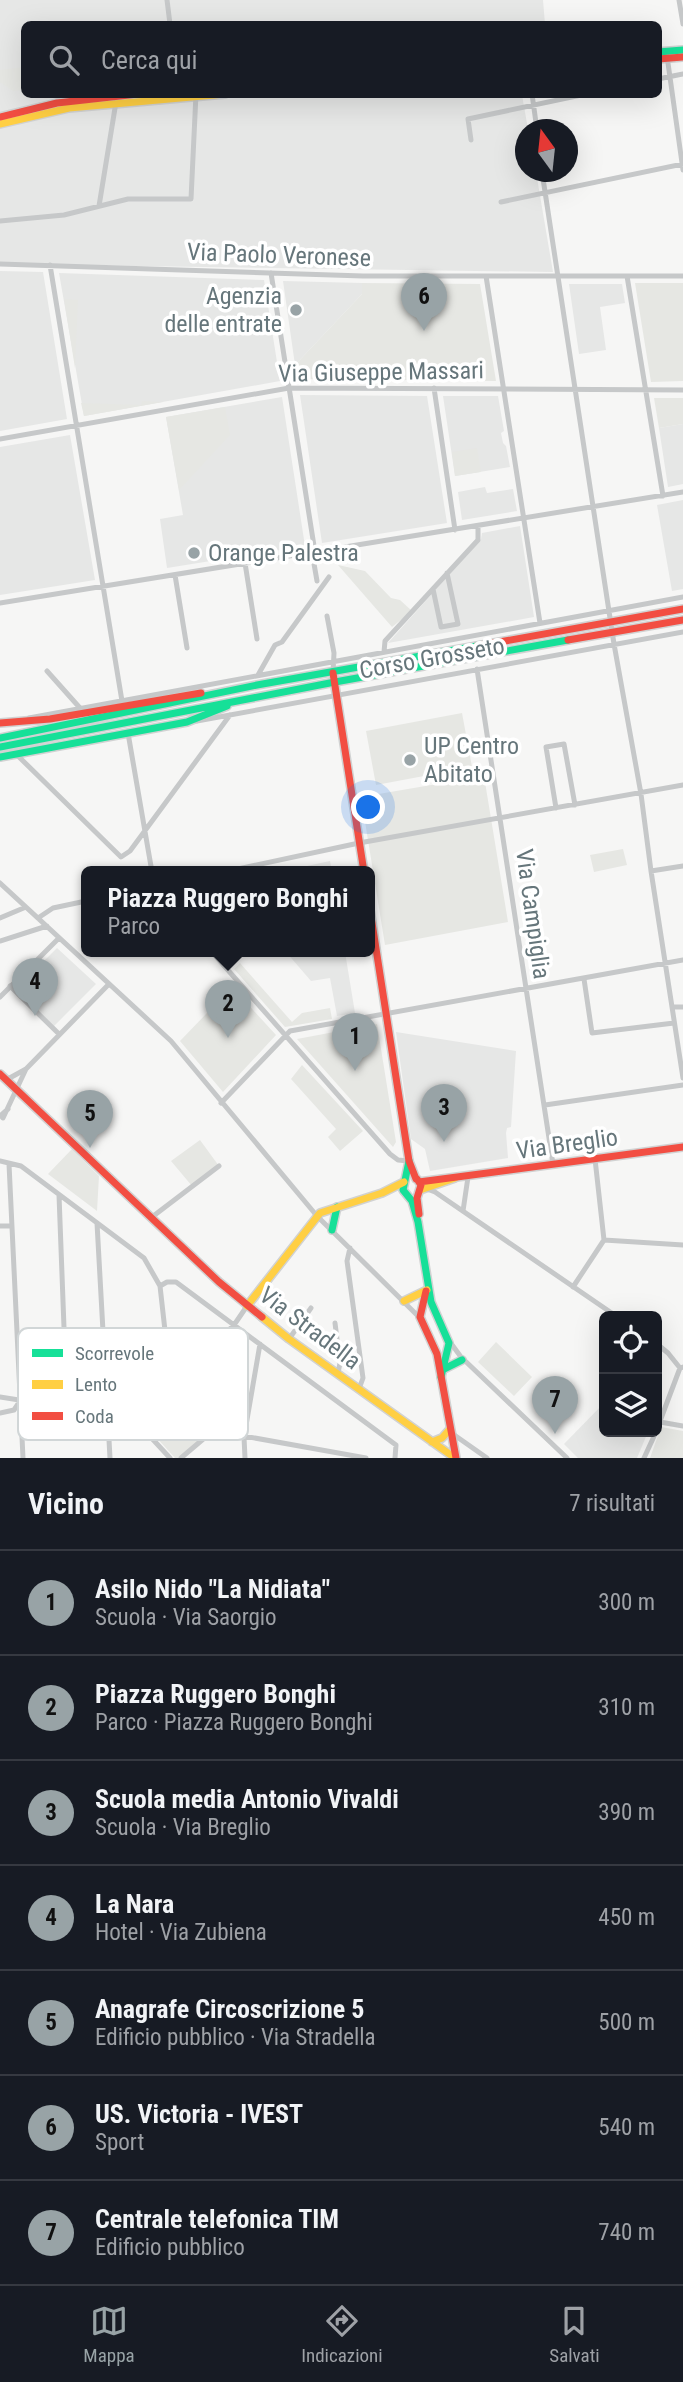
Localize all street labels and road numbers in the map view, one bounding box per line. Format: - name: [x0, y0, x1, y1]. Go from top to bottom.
- street label: Via Paolo Veronese: [187, 238, 371, 272]
- street label: Via Giuseppe Massari: [278, 356, 484, 388]
- street label: Corso Grosseto: [357, 631, 507, 685]
- street label: Via Campiglia: [510, 847, 556, 981]
- street label: Via Breglio: [514, 1123, 620, 1165]
- street label: Via Stradella: [254, 1281, 366, 1375]

